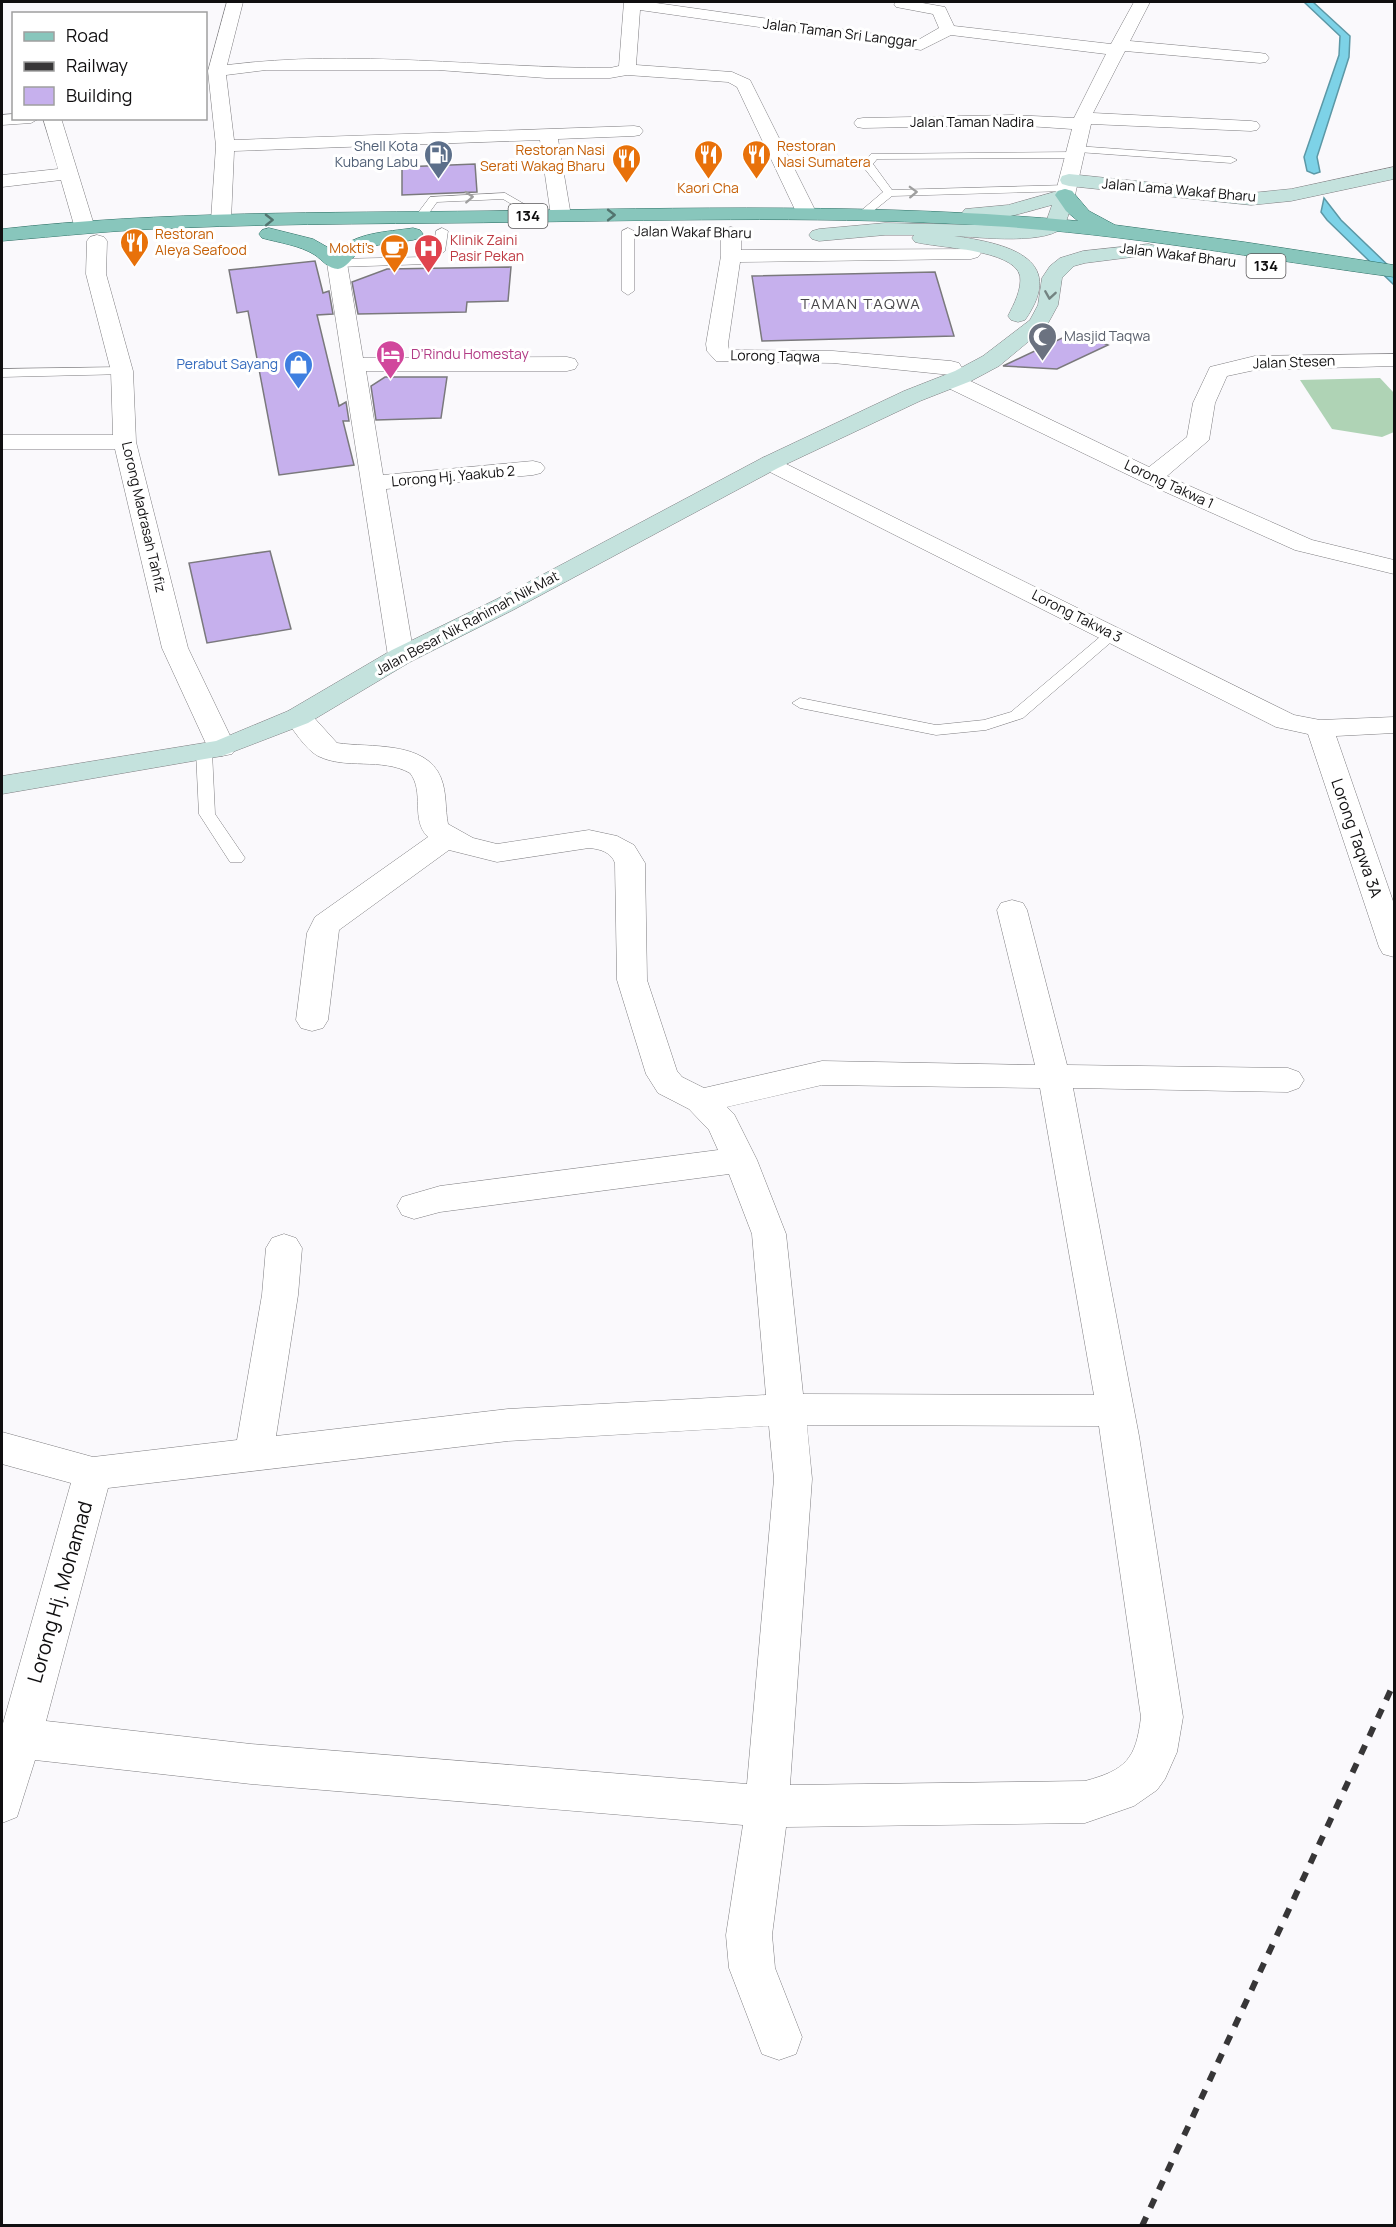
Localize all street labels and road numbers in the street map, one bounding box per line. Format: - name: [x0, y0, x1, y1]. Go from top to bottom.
- street label: Jalan Taman Sri Langgar: [762, 14, 918, 51]
- street label: Jalan Taman Nadira: [910, 112, 1034, 131]
- street label: Jalan Lama Wakaf Bharu: [1101, 173, 1257, 206]
- road number: 134: [508, 204, 548, 228]
- street label: Jalan Wakaf Bharu: [634, 221, 752, 242]
- street label: Jalan Wakaf Bharu: [1119, 238, 1237, 271]
- road number: 134: [1246, 254, 1286, 278]
- street label: Lorong Taqwa: [730, 345, 820, 366]
- street label: Jalan Stesen: [1253, 351, 1335, 372]
- street label: Lorong Madrasah Tahfiz: [118, 440, 171, 594]
- street label: Lorong Takwa 1: [1121, 455, 1217, 513]
- street label: Lorong Hj. Yaakub 2: [390, 461, 516, 490]
- street label: Jalan Besar Nik Rahimah Nik Mat: [372, 566, 562, 679]
- street label: Lorong Takwa 3: [1029, 585, 1126, 646]
- street label: Lorong Taqwa 3A: [1326, 776, 1388, 900]
- street label: Lorong Hj. Mohamad: [21, 1498, 98, 1686]

